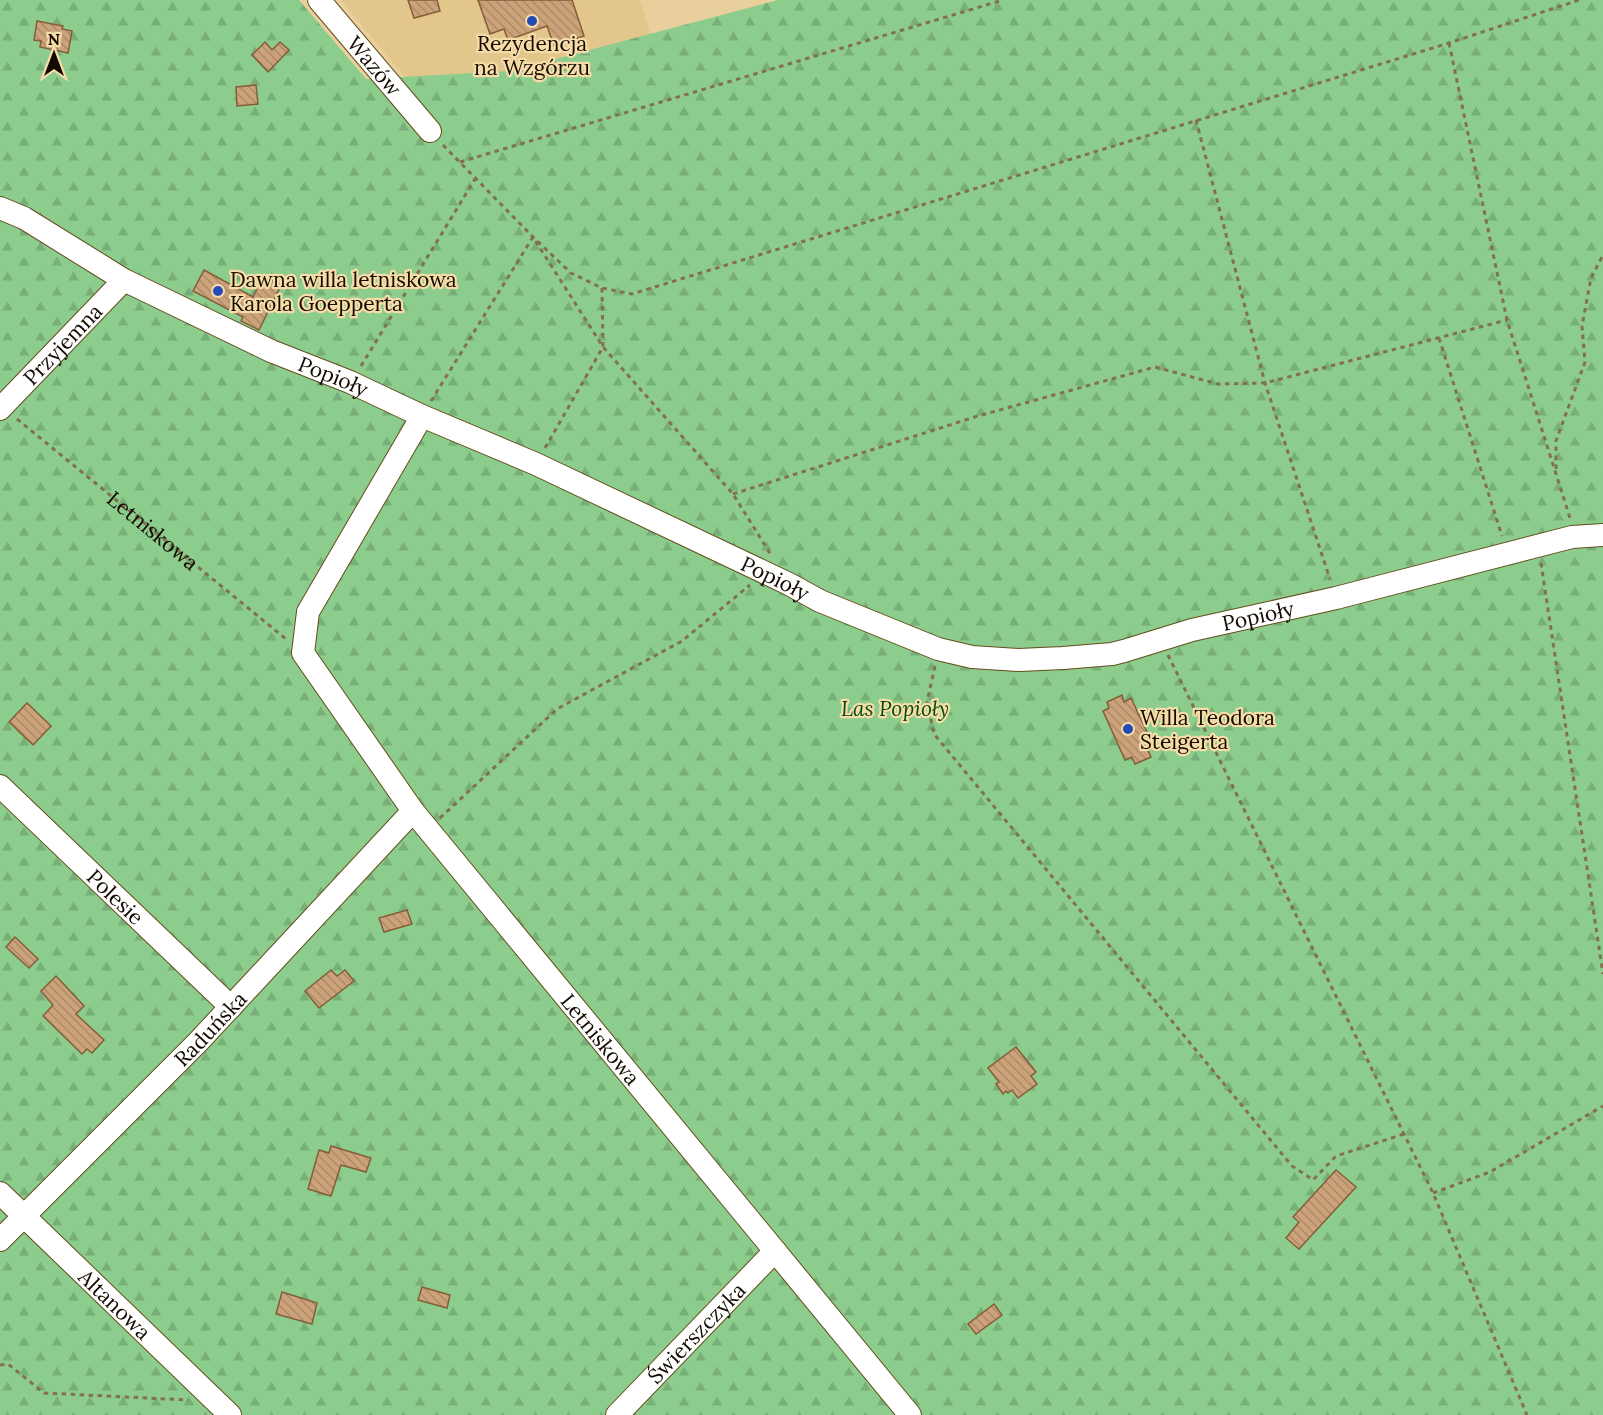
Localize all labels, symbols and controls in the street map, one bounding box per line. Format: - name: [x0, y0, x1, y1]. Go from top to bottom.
- marker: Rezydencja na Wzgórzu: [525, 14, 539, 28]
- north arrow: [24, 24, 84, 84]
- text: N: [48, 29, 60, 49]
- street label: Wazów: [342, 30, 408, 101]
- place label: Rezydencja na Wzgórzu: [474, 30, 590, 81]
- place label: Dawna willa letniskowa Karola Goepperta: [230, 266, 457, 317]
- marker: Dawna willa letniskowa Karola Goepperta: [211, 284, 225, 298]
- street label: Przyjemna: [17, 298, 108, 391]
- street label: Popioły: [295, 350, 373, 402]
- street label: Letniskowa: [102, 485, 205, 576]
- street label: Popioły: [737, 550, 814, 606]
- street label: Popioły: [1219, 594, 1296, 636]
- park label: Las Popioły: [841, 695, 949, 722]
- place label: Willa Teodora Steigerta: [1140, 704, 1275, 755]
- marker: Willa Teodora Steigerta: [1121, 722, 1135, 736]
- street label: Polesie: [81, 863, 150, 930]
- street label: Raduńska: [168, 985, 252, 1072]
- street label: Letniskowa: [555, 988, 646, 1091]
- street label: Altanowa: [73, 1262, 157, 1345]
- street label: Świerszczyka: [641, 1277, 751, 1389]

